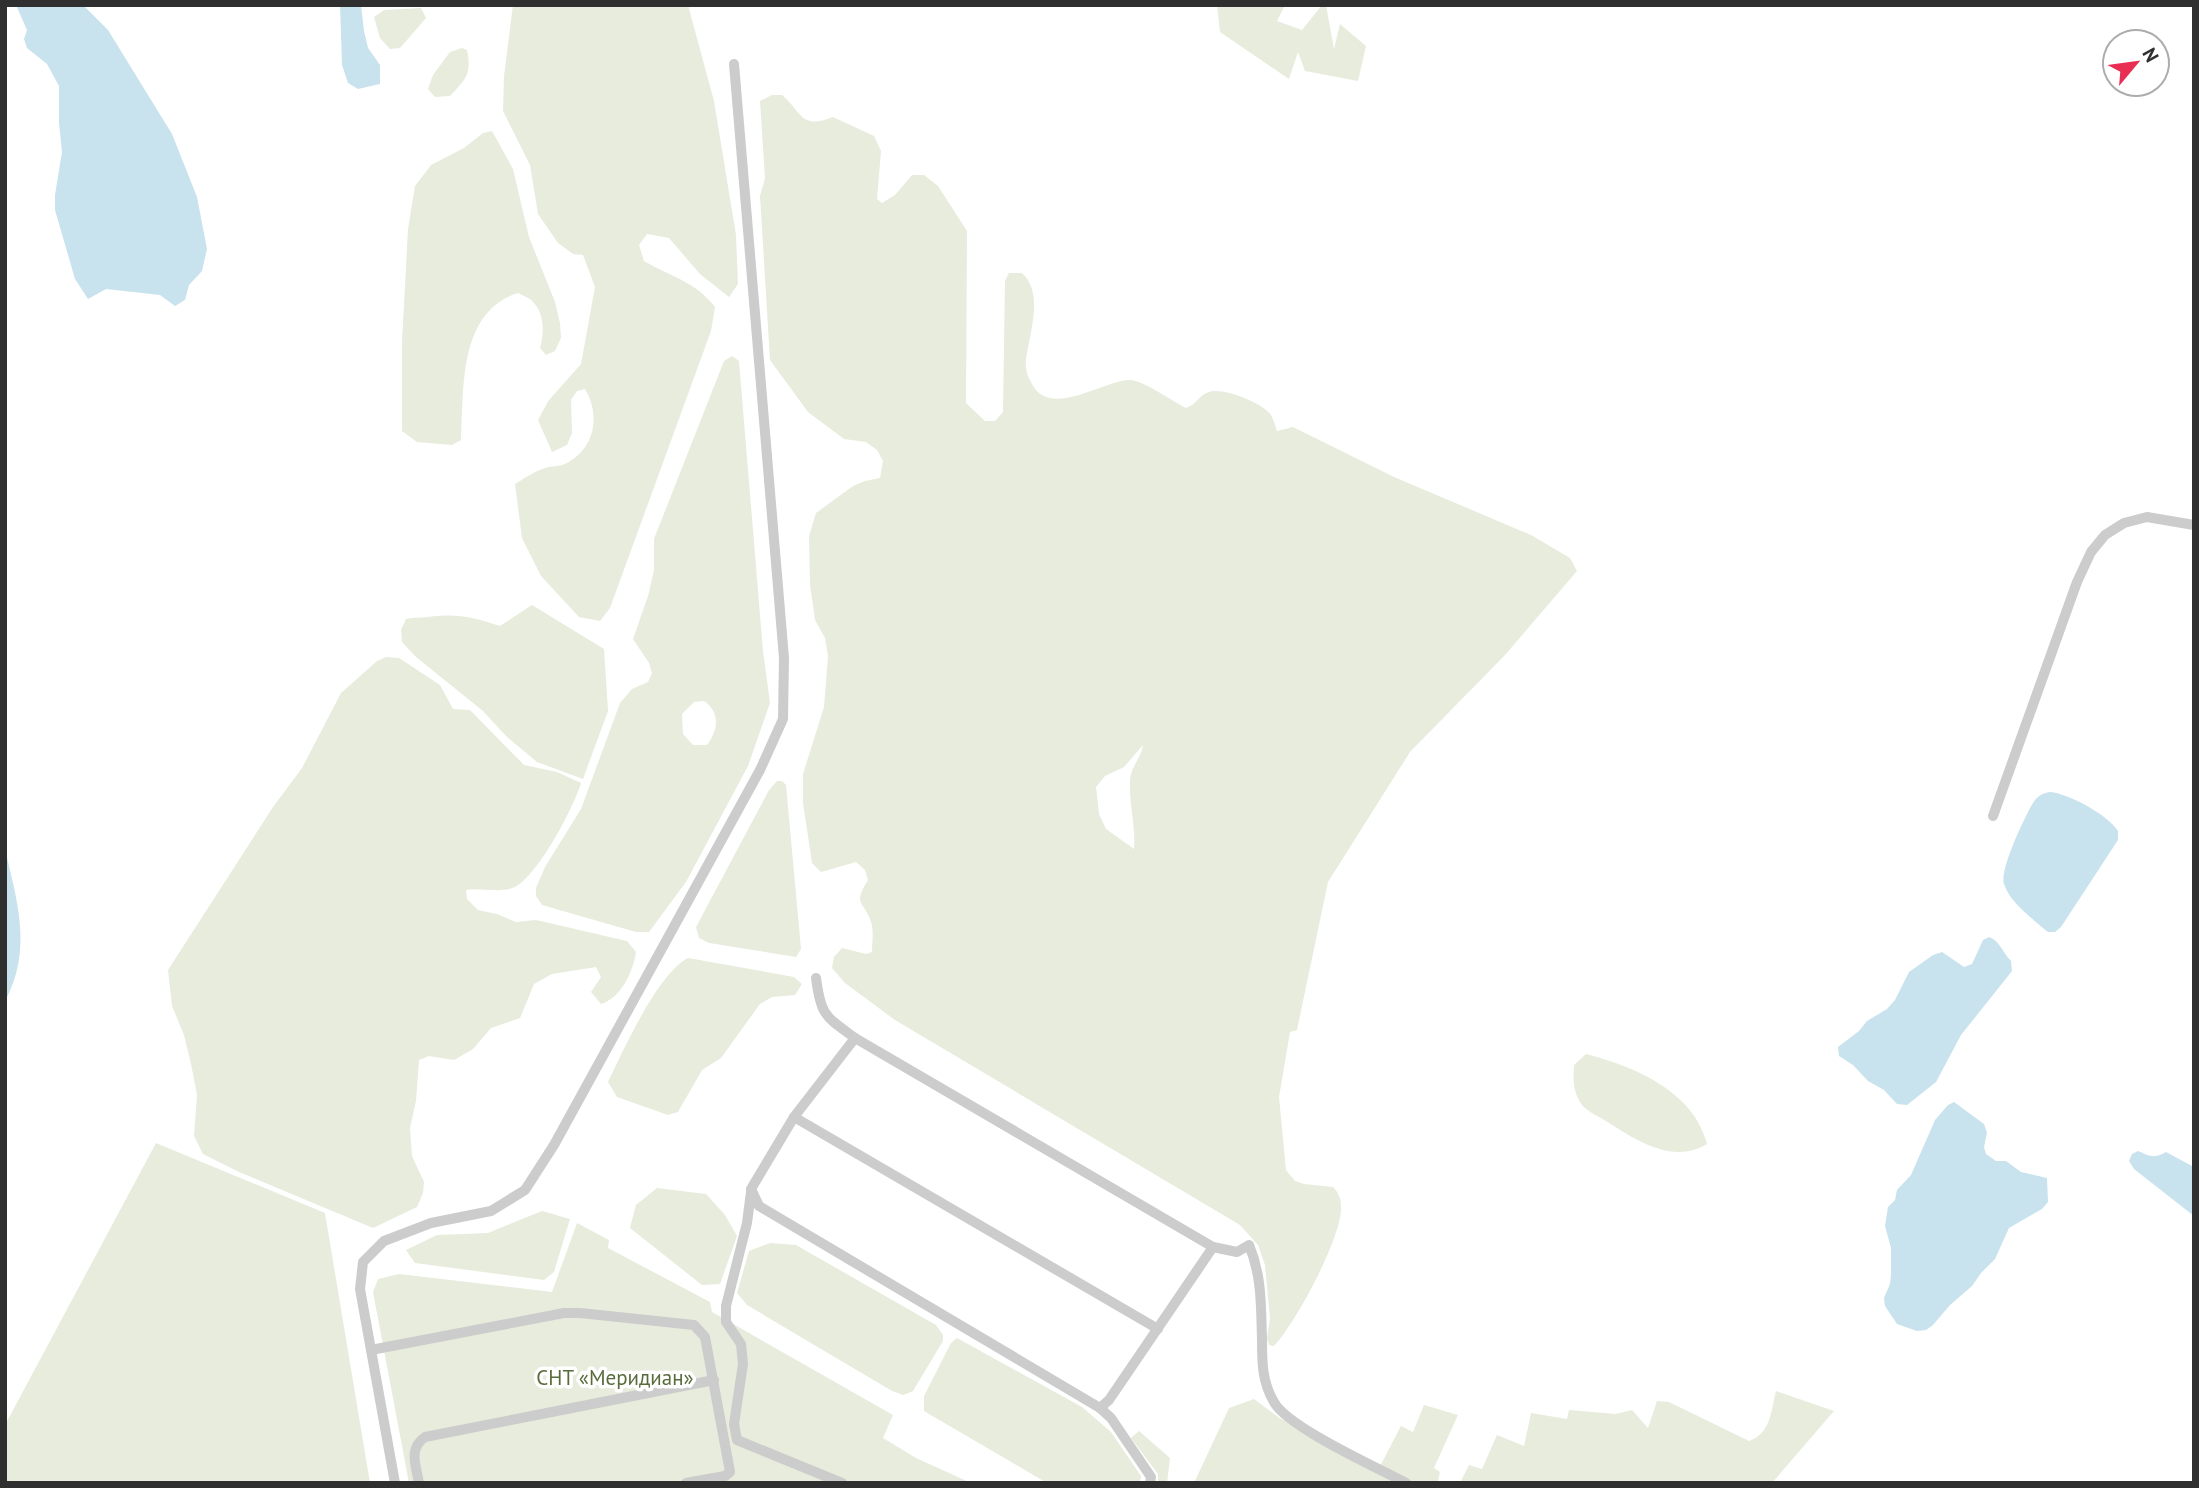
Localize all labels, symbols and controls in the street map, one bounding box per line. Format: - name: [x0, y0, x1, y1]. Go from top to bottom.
- north arrow: [2101, 28, 2171, 98]
- text: N: [2137, 43, 2164, 66]
- park label: СНТ «Меридиан»: [536, 1364, 694, 1391]

